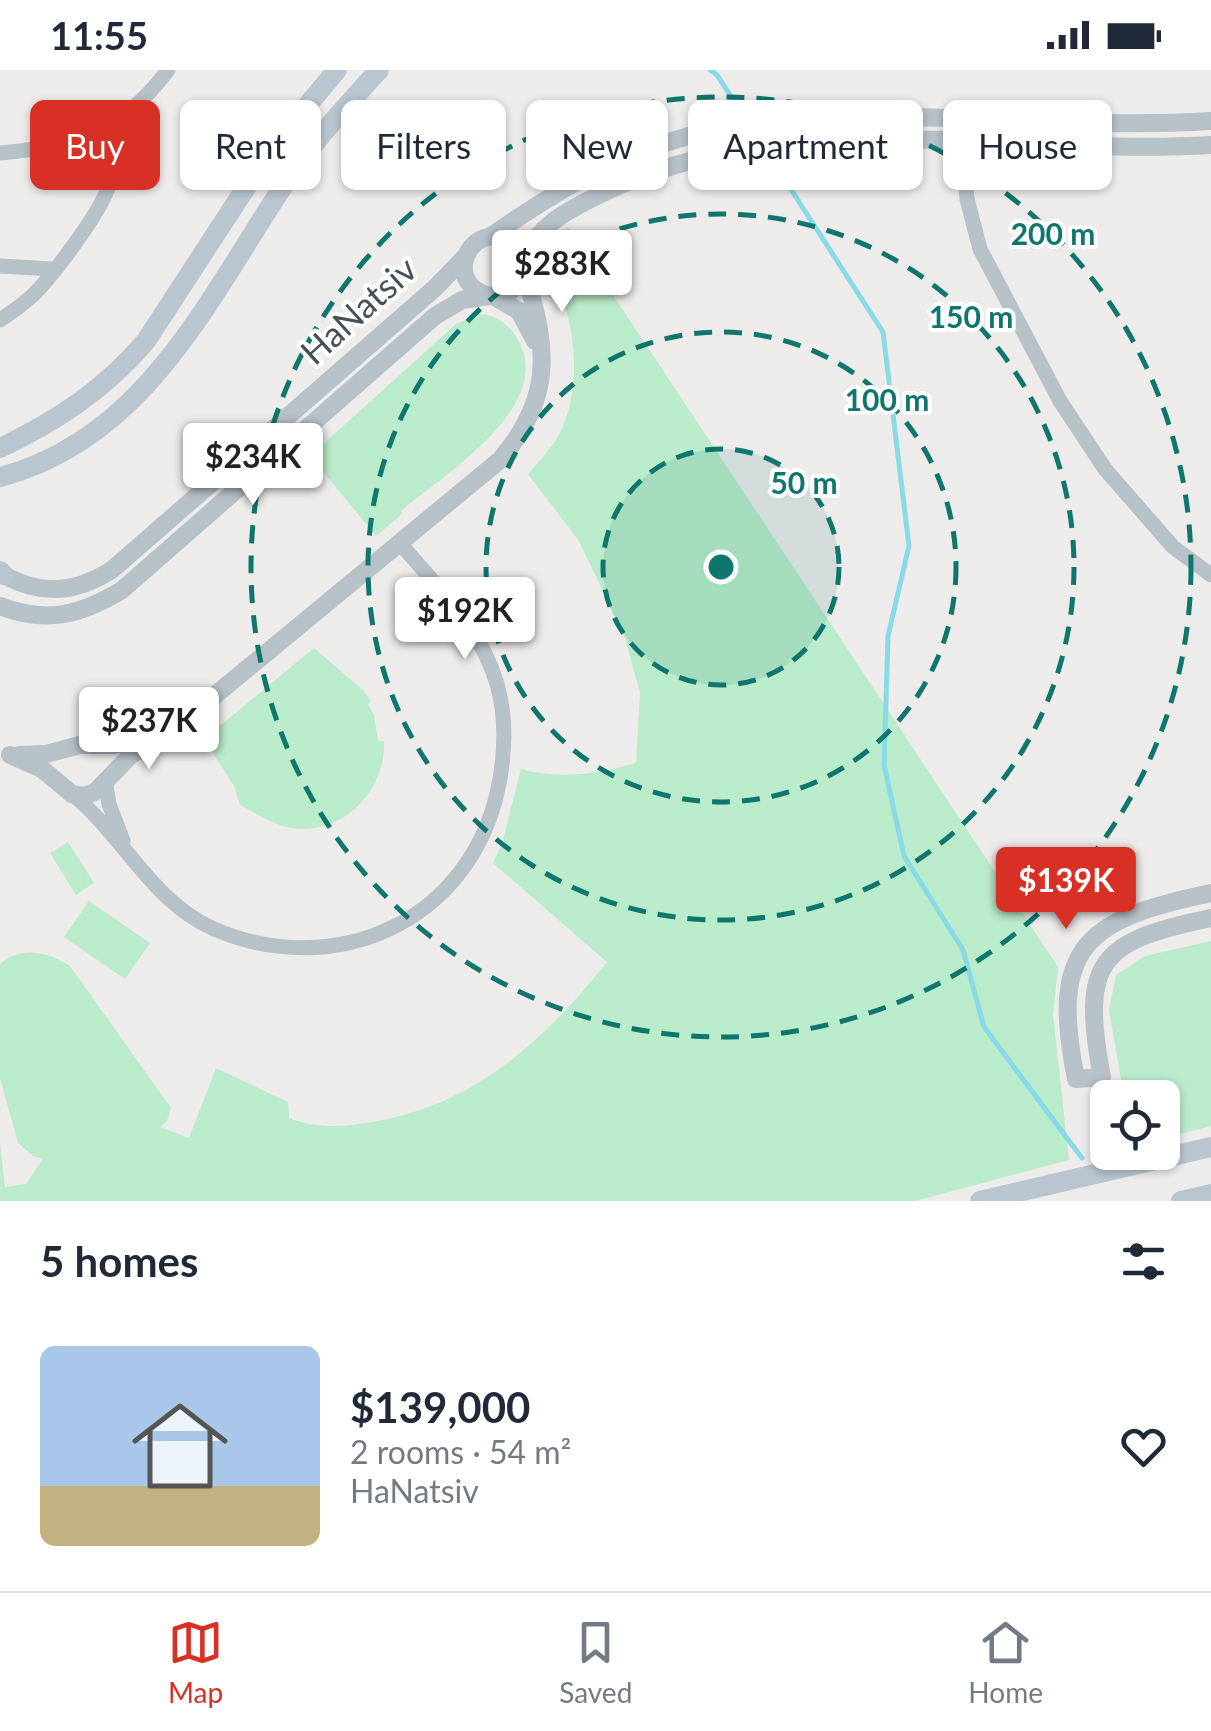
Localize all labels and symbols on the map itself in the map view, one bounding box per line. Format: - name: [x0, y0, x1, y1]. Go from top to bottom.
- text: 200 m: [1011, 215, 1095, 251]
- pin: $283K: [492, 230, 632, 315]
- street label: HaNatsiv: [291, 247, 424, 372]
- text: 150 m: [929, 298, 1013, 334]
- text: 100 m: [845, 381, 929, 417]
- pin: $234K: [183, 423, 323, 508]
- text: 50 m: [770, 464, 838, 500]
- centre of rings: [703, 549, 739, 585]
- pin: $192K: [395, 577, 535, 662]
- pin: $237K: [79, 687, 219, 772]
- pin: $139K: [996, 847, 1136, 932]

